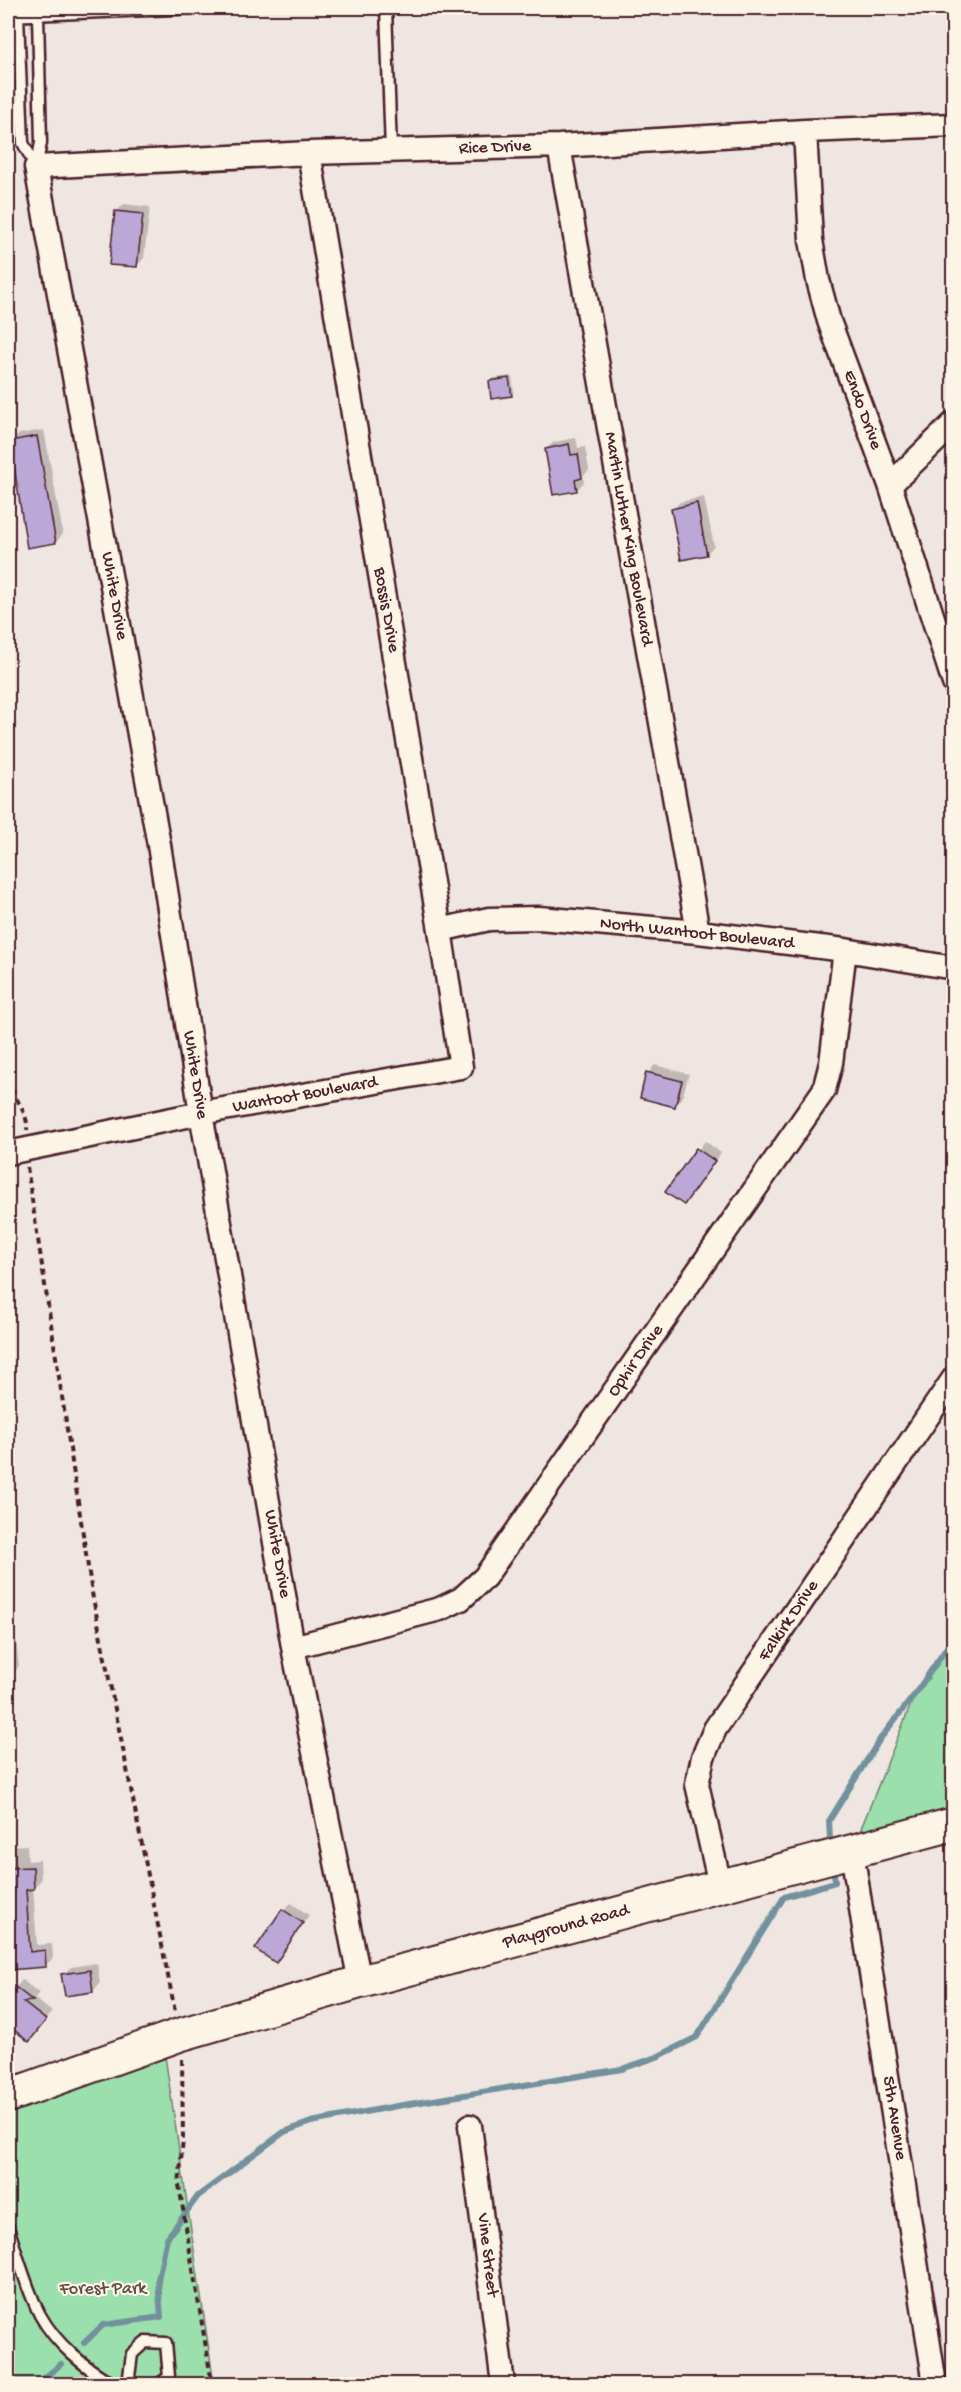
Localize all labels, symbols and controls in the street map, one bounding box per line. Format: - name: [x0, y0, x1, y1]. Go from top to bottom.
- street label: Rice Drive: [459, 136, 532, 160]
- street label: Endo Drive: [838, 367, 886, 453]
- street label: Martin Luther King Boulevard: [599, 430, 657, 649]
- street label: White Drive: [96, 550, 132, 642]
- street label: Bossis Drive: [368, 565, 404, 655]
- street label: North Wantoot Boulevard: [599, 913, 797, 955]
- street label: White Drive: [178, 1029, 212, 1121]
- street label: Wantoot Boulevard: [231, 1072, 380, 1118]
- street label: Ophir Drive: [604, 1320, 669, 1401]
- street label: White Drive: [259, 1508, 295, 1600]
- street label: Falkirk Drive: [754, 1576, 824, 1666]
- street label: Playground Road: [500, 1900, 633, 1954]
- street label: 5th Avenue: [877, 2074, 911, 2162]
- street label: Vine Street: [471, 2211, 503, 2300]
- park label: Forest Park: [59, 2279, 148, 2300]

